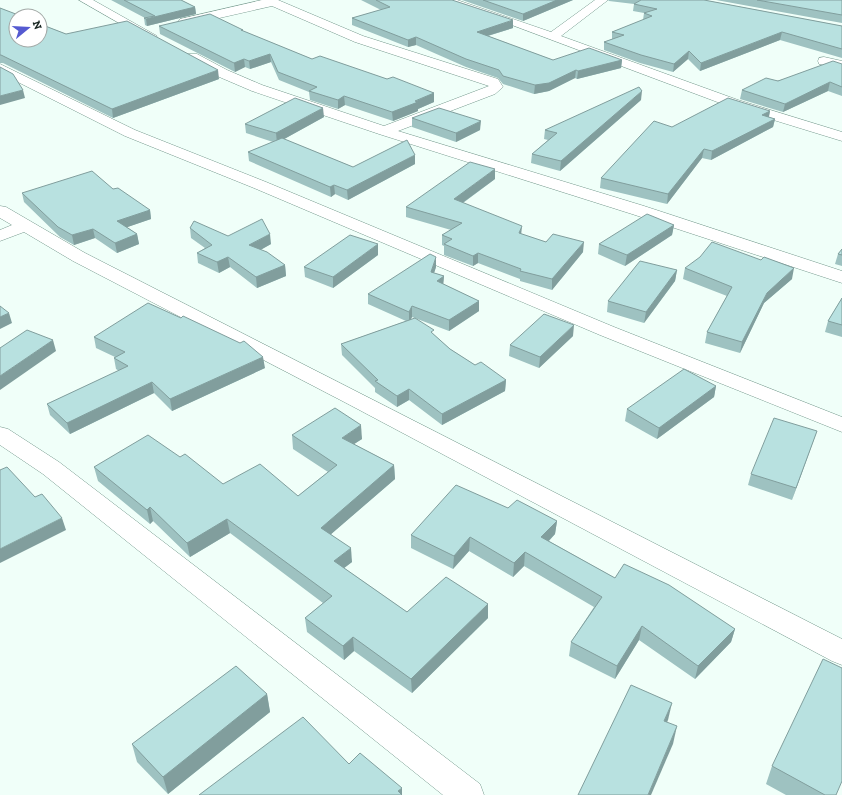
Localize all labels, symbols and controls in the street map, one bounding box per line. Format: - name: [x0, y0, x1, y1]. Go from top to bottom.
- north arrow: [8, 8, 48, 48]
- text: N: [30, 19, 45, 32]

